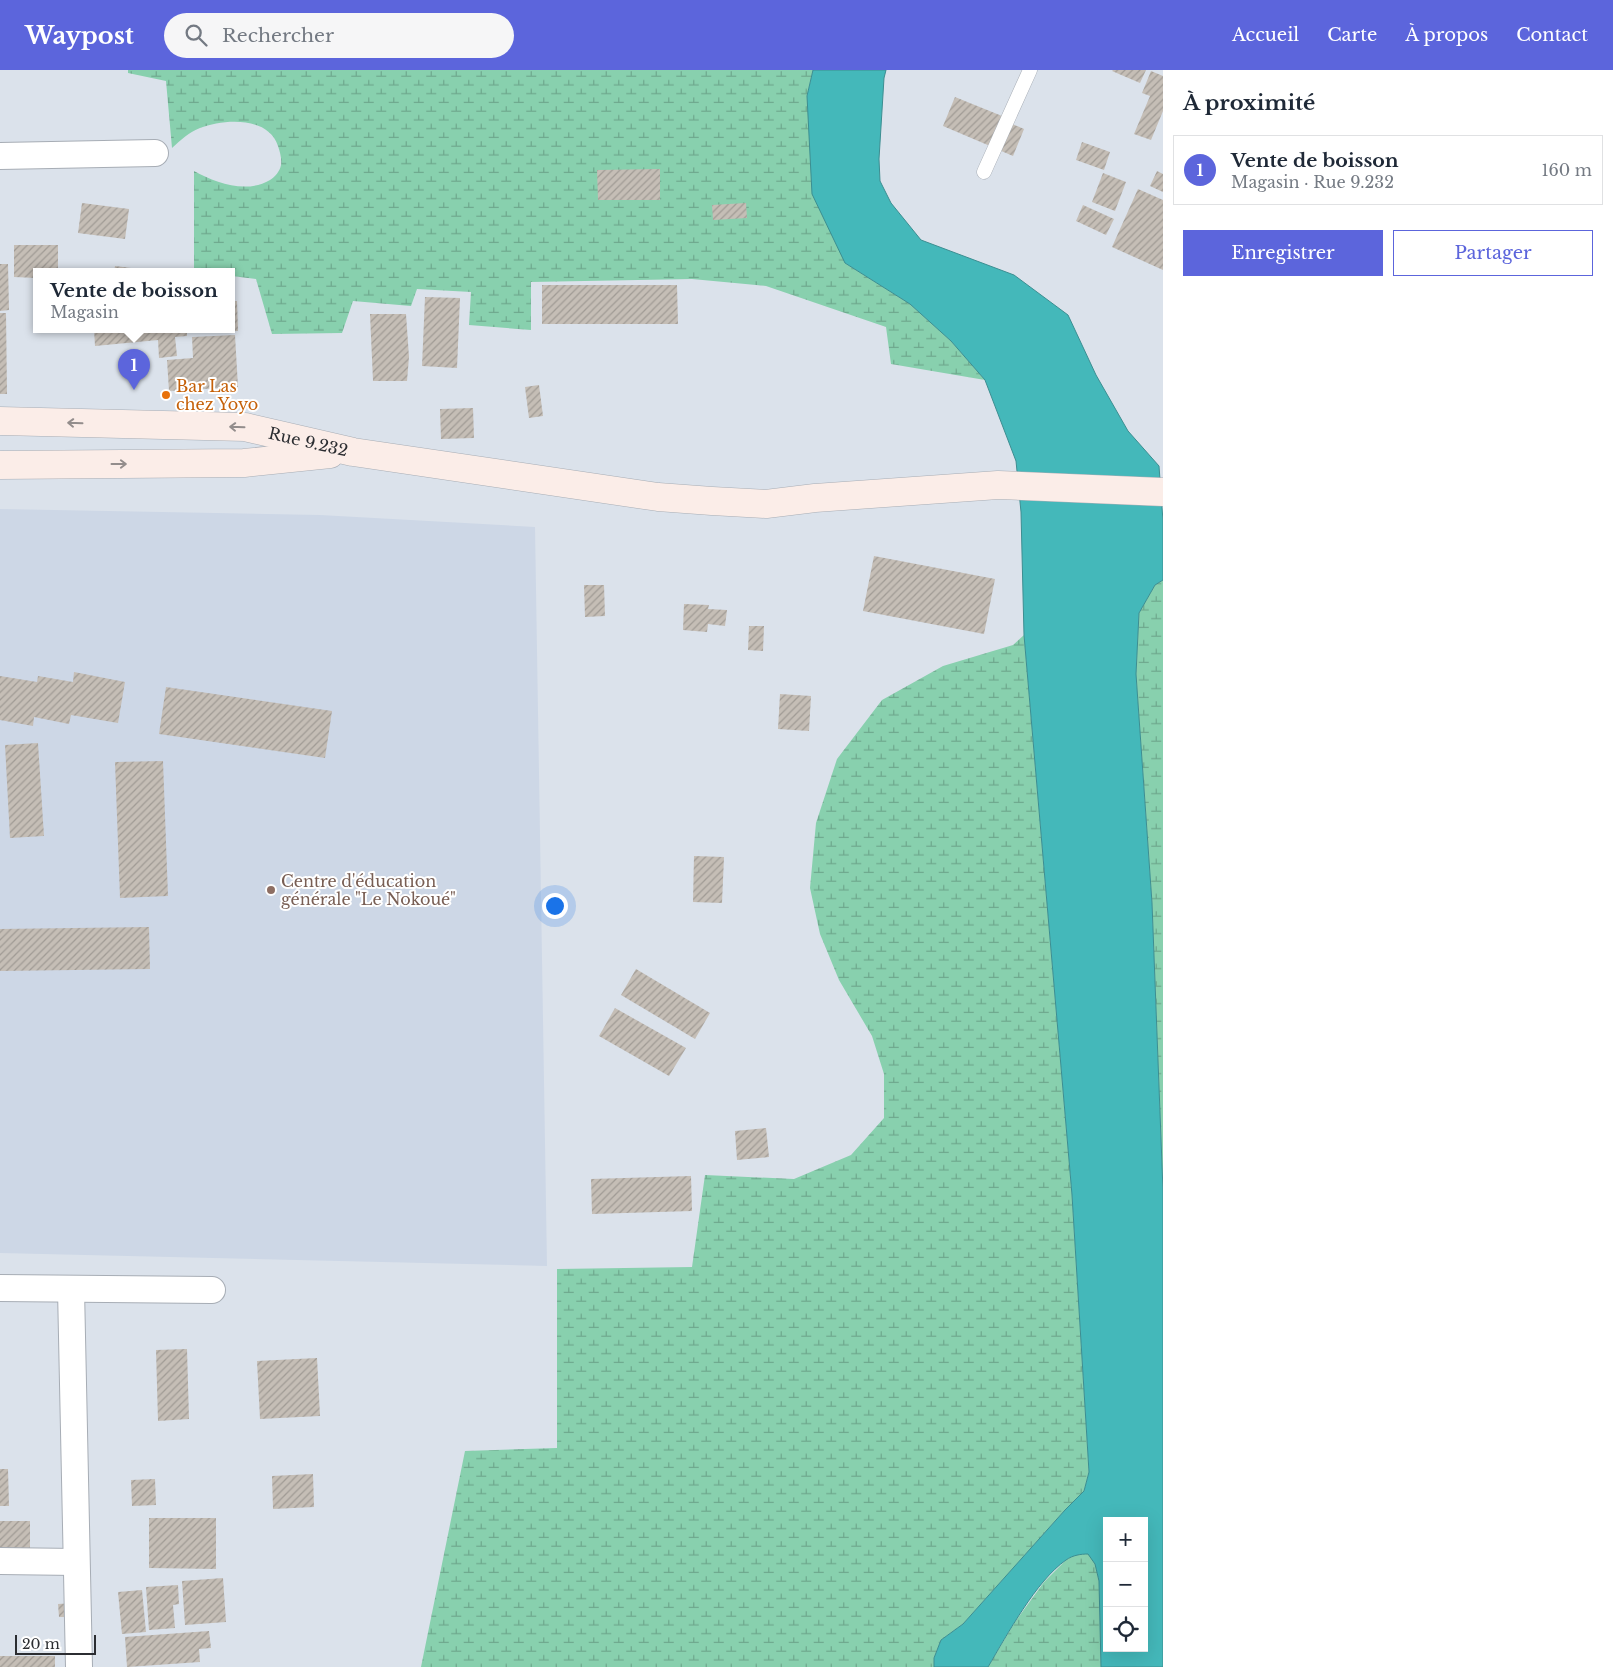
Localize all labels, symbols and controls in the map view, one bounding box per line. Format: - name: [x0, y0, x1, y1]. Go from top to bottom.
- search box: [164, 13, 514, 58]
- text: Waypost: [25, 21, 134, 50]
- icon: search: [182, 21, 210, 49]
- text: Rechercher: [222, 24, 334, 47]
- text: Accueil: [1232, 24, 1299, 46]
- text: Carte: [1327, 24, 1377, 46]
- text: À propos: [1405, 24, 1488, 46]
- text: Contact: [1516, 24, 1588, 46]
- text: À proximité: [1183, 90, 1315, 116]
- text: Vente de boisson: [1231, 149, 1399, 172]
- text: 1: [1197, 160, 1203, 180]
- text: 160 m: [1541, 160, 1592, 180]
- text: Magasin · Rue 9.232: [1231, 172, 1394, 192]
- button: Enregistrer: [1183, 230, 1383, 276]
- button: Partager: [1393, 230, 1593, 276]
- popup: [33, 268, 235, 333]
- text: Vente de boisson: [50, 279, 218, 302]
- text: Magasin: [50, 302, 119, 322]
- pin: 1: [118, 349, 150, 390]
- place label: Bar Las chez Yoyo: [176, 376, 258, 414]
- marker: Bar Las chez Yoyo: [160, 389, 172, 401]
- one-way arrow: [67, 418, 83, 427]
- one-way arrow: [230, 423, 246, 432]
- street label: Rue 9.232: [267, 423, 350, 460]
- one-way arrow: [110, 459, 126, 469]
- place label: Centre d'éducation générale "Le Nokoué": [281, 871, 456, 909]
- marker: Centre d'éducation générale "Le Nokoué": [265, 884, 277, 896]
- your location: [542, 893, 568, 919]
- map controls: [1103, 1517, 1148, 1652]
- button: +: [1103, 1517, 1148, 1562]
- button: −: [1103, 1562, 1148, 1607]
- button: locate: [1103, 1607, 1148, 1652]
- scale bar: [15, 1632, 96, 1655]
- text: 20 m: [22, 1635, 60, 1653]

